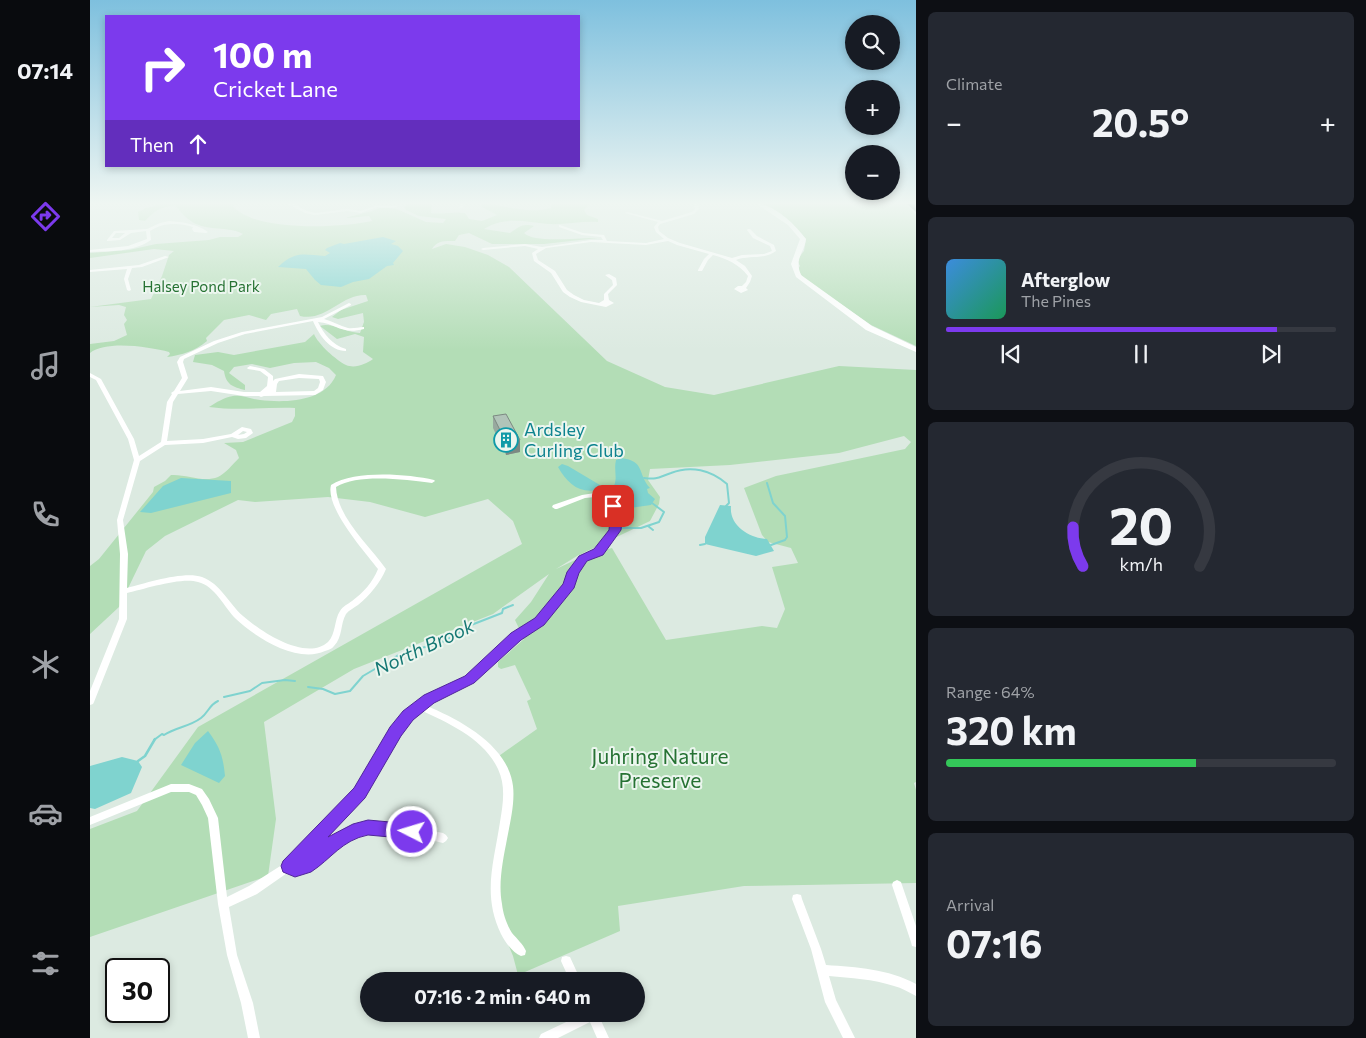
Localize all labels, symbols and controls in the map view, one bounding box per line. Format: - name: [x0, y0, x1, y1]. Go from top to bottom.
- map controls: [845, 15, 900, 200]
- button: search: [845, 15, 900, 70]
- text: 100 m: [213, 32, 313, 75]
- icon: right: [130, 35, 195, 100]
- text: 07:14: [17, 57, 73, 84]
- text: Climate: [946, 74, 1002, 93]
- text: Cricket Lane: [213, 75, 338, 102]
- button: +: [845, 80, 900, 135]
- text: 20.5°: [1092, 98, 1189, 145]
- text: −: [946, 105, 962, 139]
- text: +: [1320, 105, 1336, 139]
- icon: ahead: [184, 130, 212, 158]
- text: Then: [130, 133, 174, 156]
- button: −: [845, 145, 900, 200]
- icon: directions: [28, 199, 63, 234]
- text: Afterglow: [1021, 268, 1110, 291]
- park label: Halsey Pond Park: [142, 277, 260, 295]
- text: The Pines: [1021, 291, 1091, 310]
- icon: previous: [997, 340, 1025, 368]
- icon: pause: [1127, 340, 1155, 368]
- icon: next: [1257, 340, 1285, 368]
- icon: music: [28, 348, 63, 383]
- place label: Ardsley Curling Club: [524, 418, 624, 461]
- building icon: Ardsley Curling Club: [493, 427, 519, 453]
- pin: [592, 485, 634, 527]
- icon: arrive: [599, 492, 627, 520]
- text: 20: [1109, 492, 1173, 556]
- icon: phone: [28, 497, 63, 532]
- text: km/h: [1119, 553, 1163, 575]
- water label: North Brook: [370, 613, 478, 680]
- icon: climate: [28, 647, 63, 682]
- text: Range · 64%: [946, 682, 1034, 701]
- text: 320 km: [946, 706, 1077, 753]
- park label: Juhring Nature Preserve: [591, 743, 729, 792]
- icon: car: [28, 796, 63, 831]
- position arrow: [385, 805, 437, 857]
- text: Arrival: [946, 895, 994, 914]
- text: 07:16: [946, 919, 1042, 966]
- icon: filters: [28, 946, 63, 981]
- speed limit sign: 30: [105, 958, 170, 1023]
- text: 07:16 · 2 min · 640 m: [414, 985, 591, 1008]

